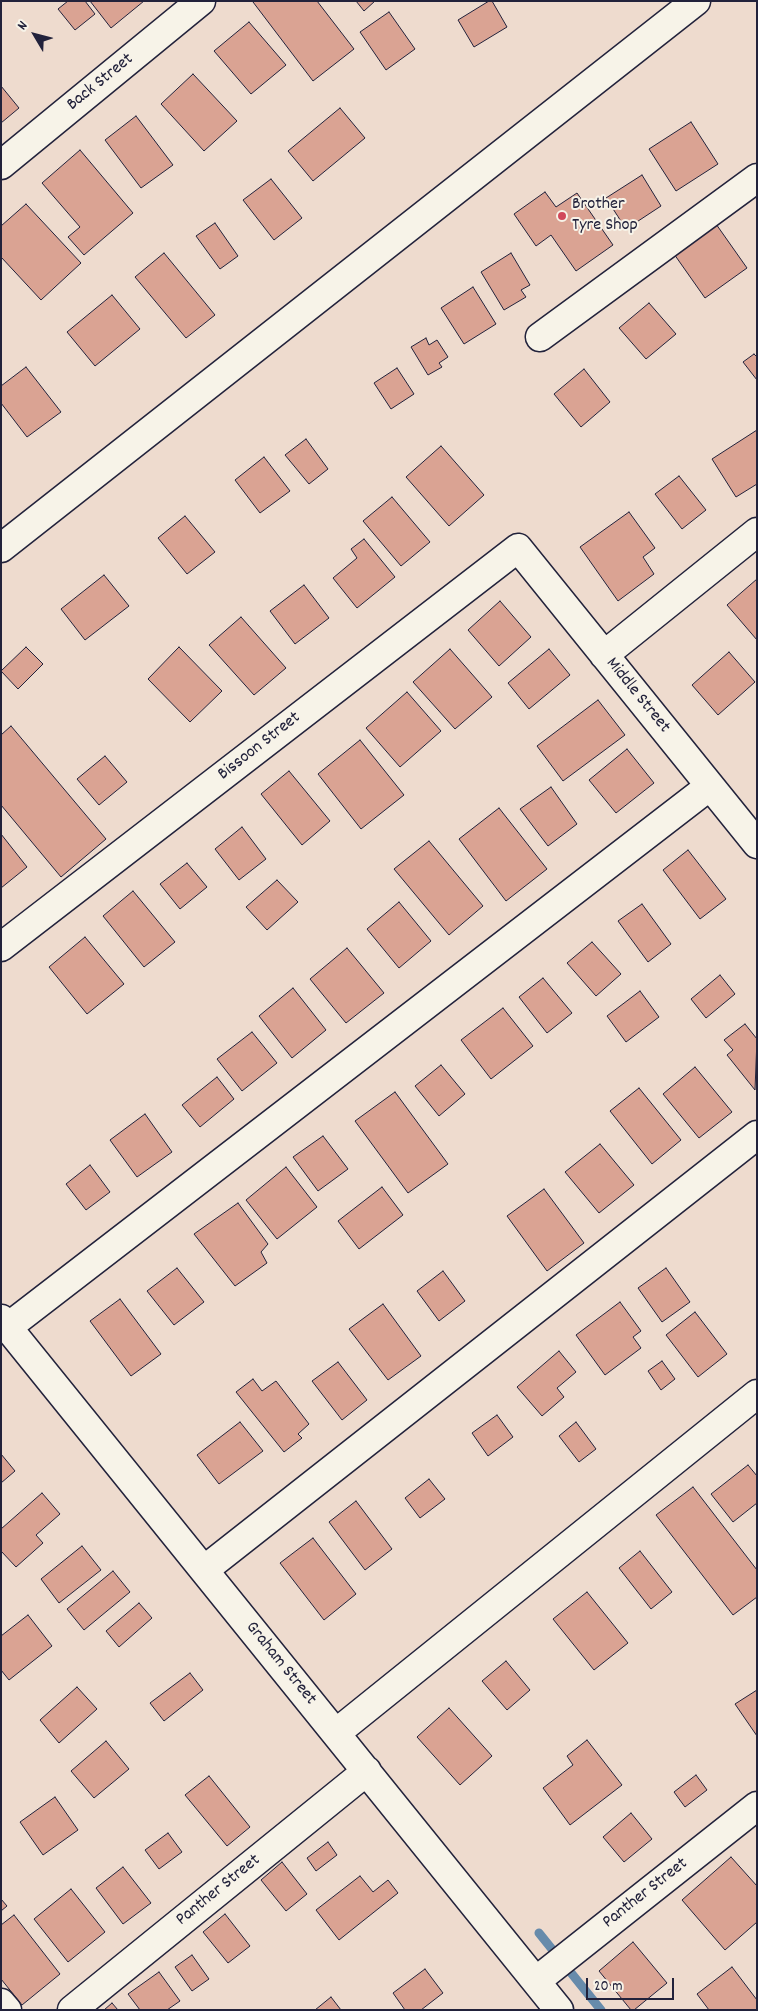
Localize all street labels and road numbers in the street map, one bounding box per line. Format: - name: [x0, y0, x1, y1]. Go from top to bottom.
- street label: Back Street: [63, 50, 139, 116]
- street label: Middle Street: [600, 654, 674, 738]
- street label: Bissoon Street: [214, 708, 306, 786]
- street label: Graham Street: [240, 1618, 320, 1710]
- street label: Panther Street: [172, 1850, 266, 1932]
- street label: Panther Street: [599, 1854, 693, 1934]

